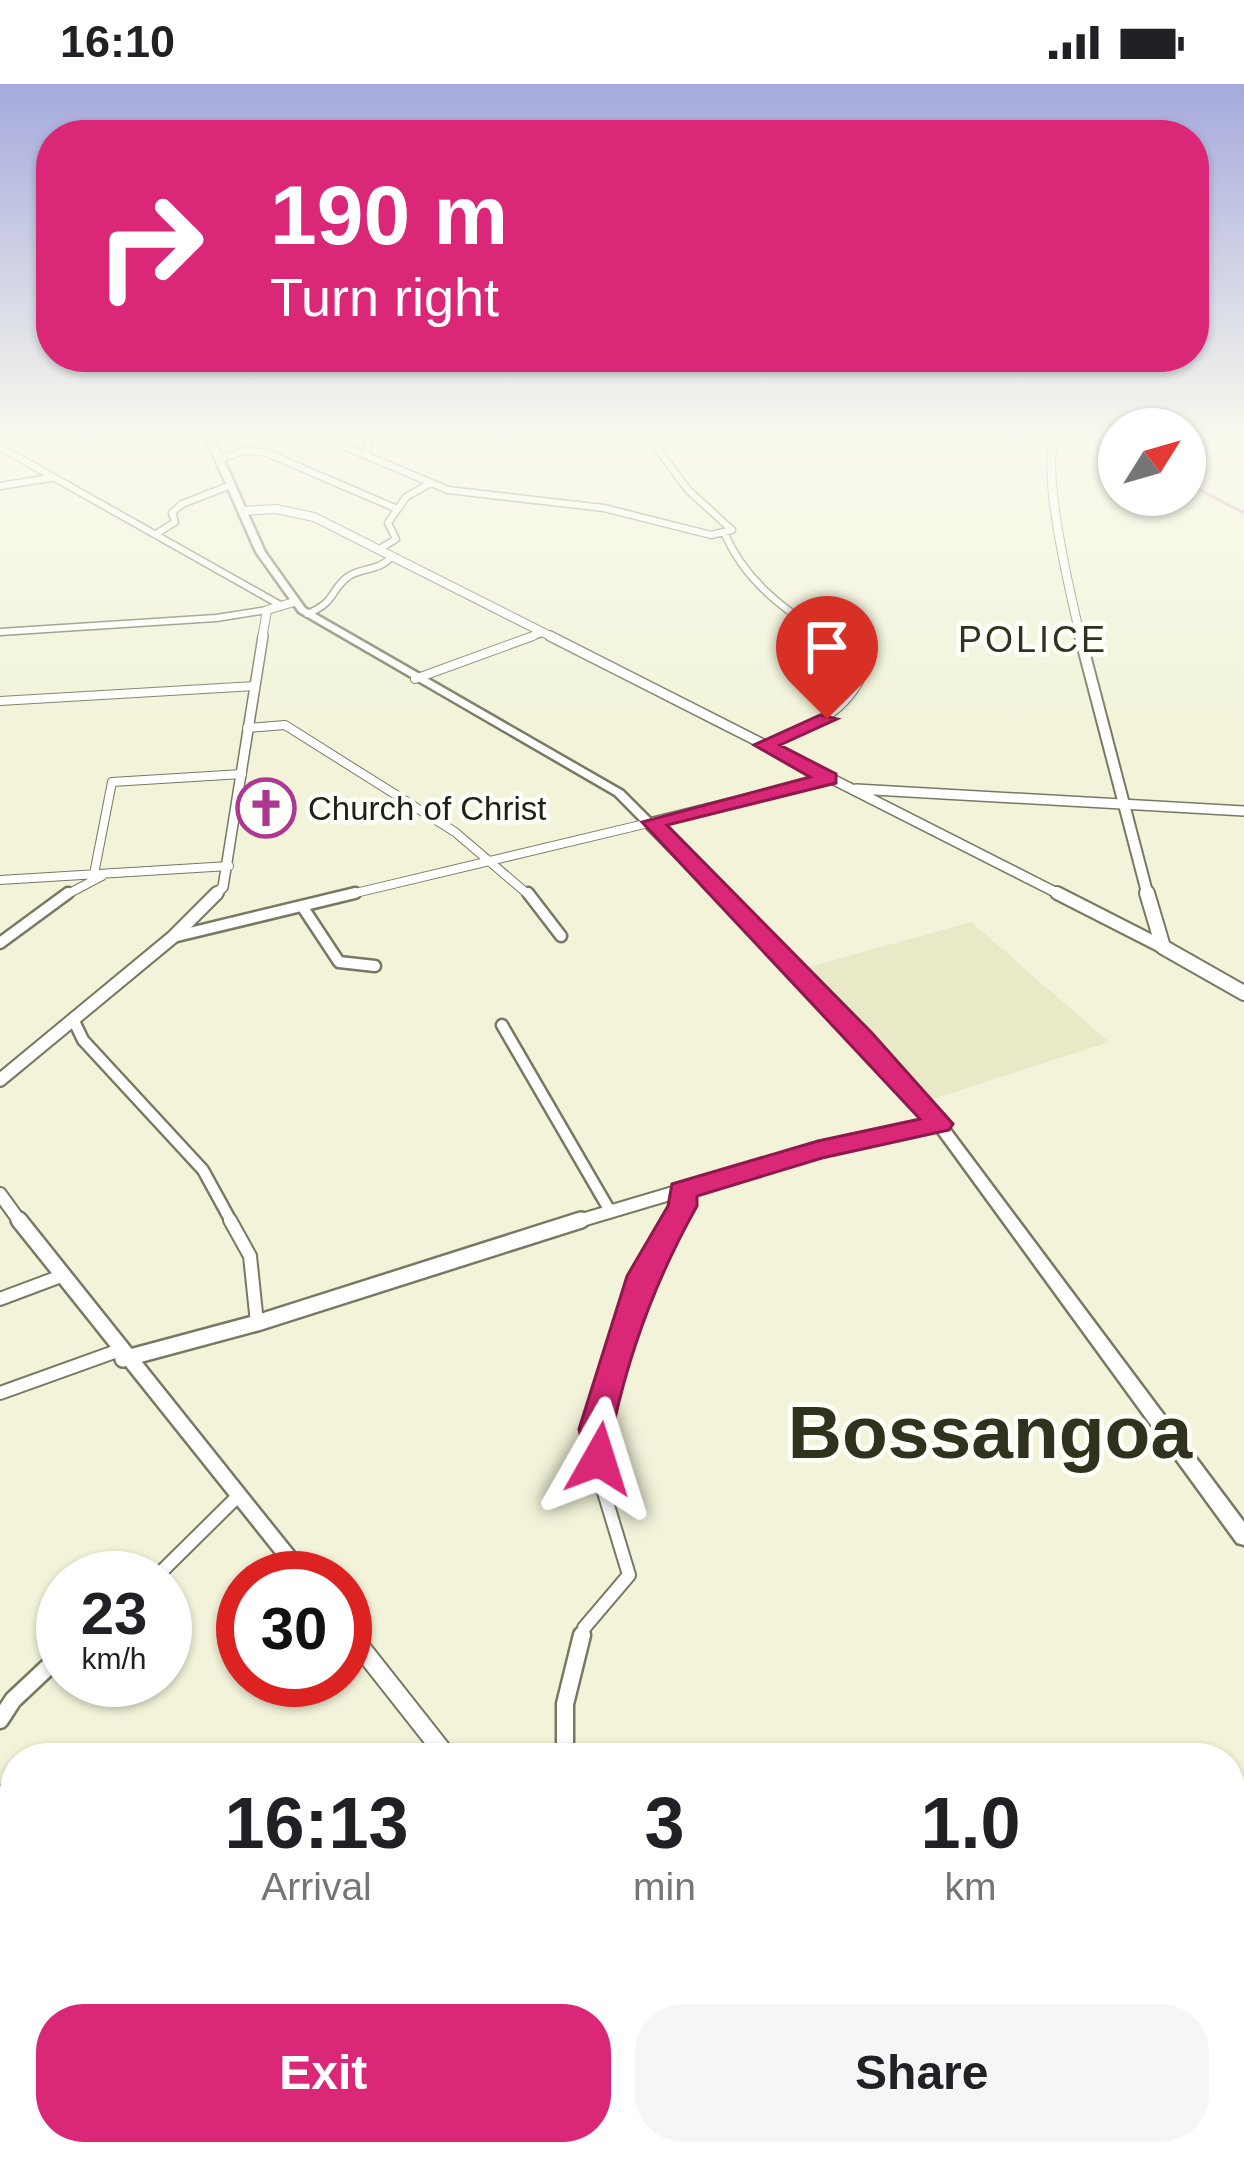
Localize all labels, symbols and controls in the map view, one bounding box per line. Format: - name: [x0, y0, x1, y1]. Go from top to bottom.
- text: 16:10: [60, 16, 175, 67]
- icon: right: [72, 168, 228, 324]
- text: 190 m: [270, 168, 508, 262]
- text: Turn right: [270, 267, 499, 327]
- north arrow: [1098, 408, 1206, 516]
- map controls: [1098, 408, 1206, 516]
- pin: [776, 596, 878, 719]
- icon: arrive: [794, 614, 860, 680]
- district label: POLICE: [958, 619, 1108, 660]
- church icon: Church of Christ: [235, 777, 297, 839]
- place label: Church of Christ: [308, 790, 546, 827]
- district label: Bossangoa: [788, 1390, 1193, 1474]
- position arrow: [536, 1396, 662, 1522]
- speed limit sign: 30: [216, 1551, 372, 1707]
- text: 23: [81, 1580, 147, 1647]
- text: km/h: [81, 1642, 147, 1675]
- text: 16:13: [224, 1783, 409, 1863]
- text: 3: [644, 1783, 685, 1863]
- text: 1.0: [920, 1783, 1021, 1863]
- text: Arrival: [261, 1865, 372, 1908]
- text: min: [633, 1865, 696, 1908]
- text: km: [944, 1865, 996, 1908]
- button: Exit: [36, 2004, 611, 2142]
- button: Share: [635, 2004, 1209, 2142]

